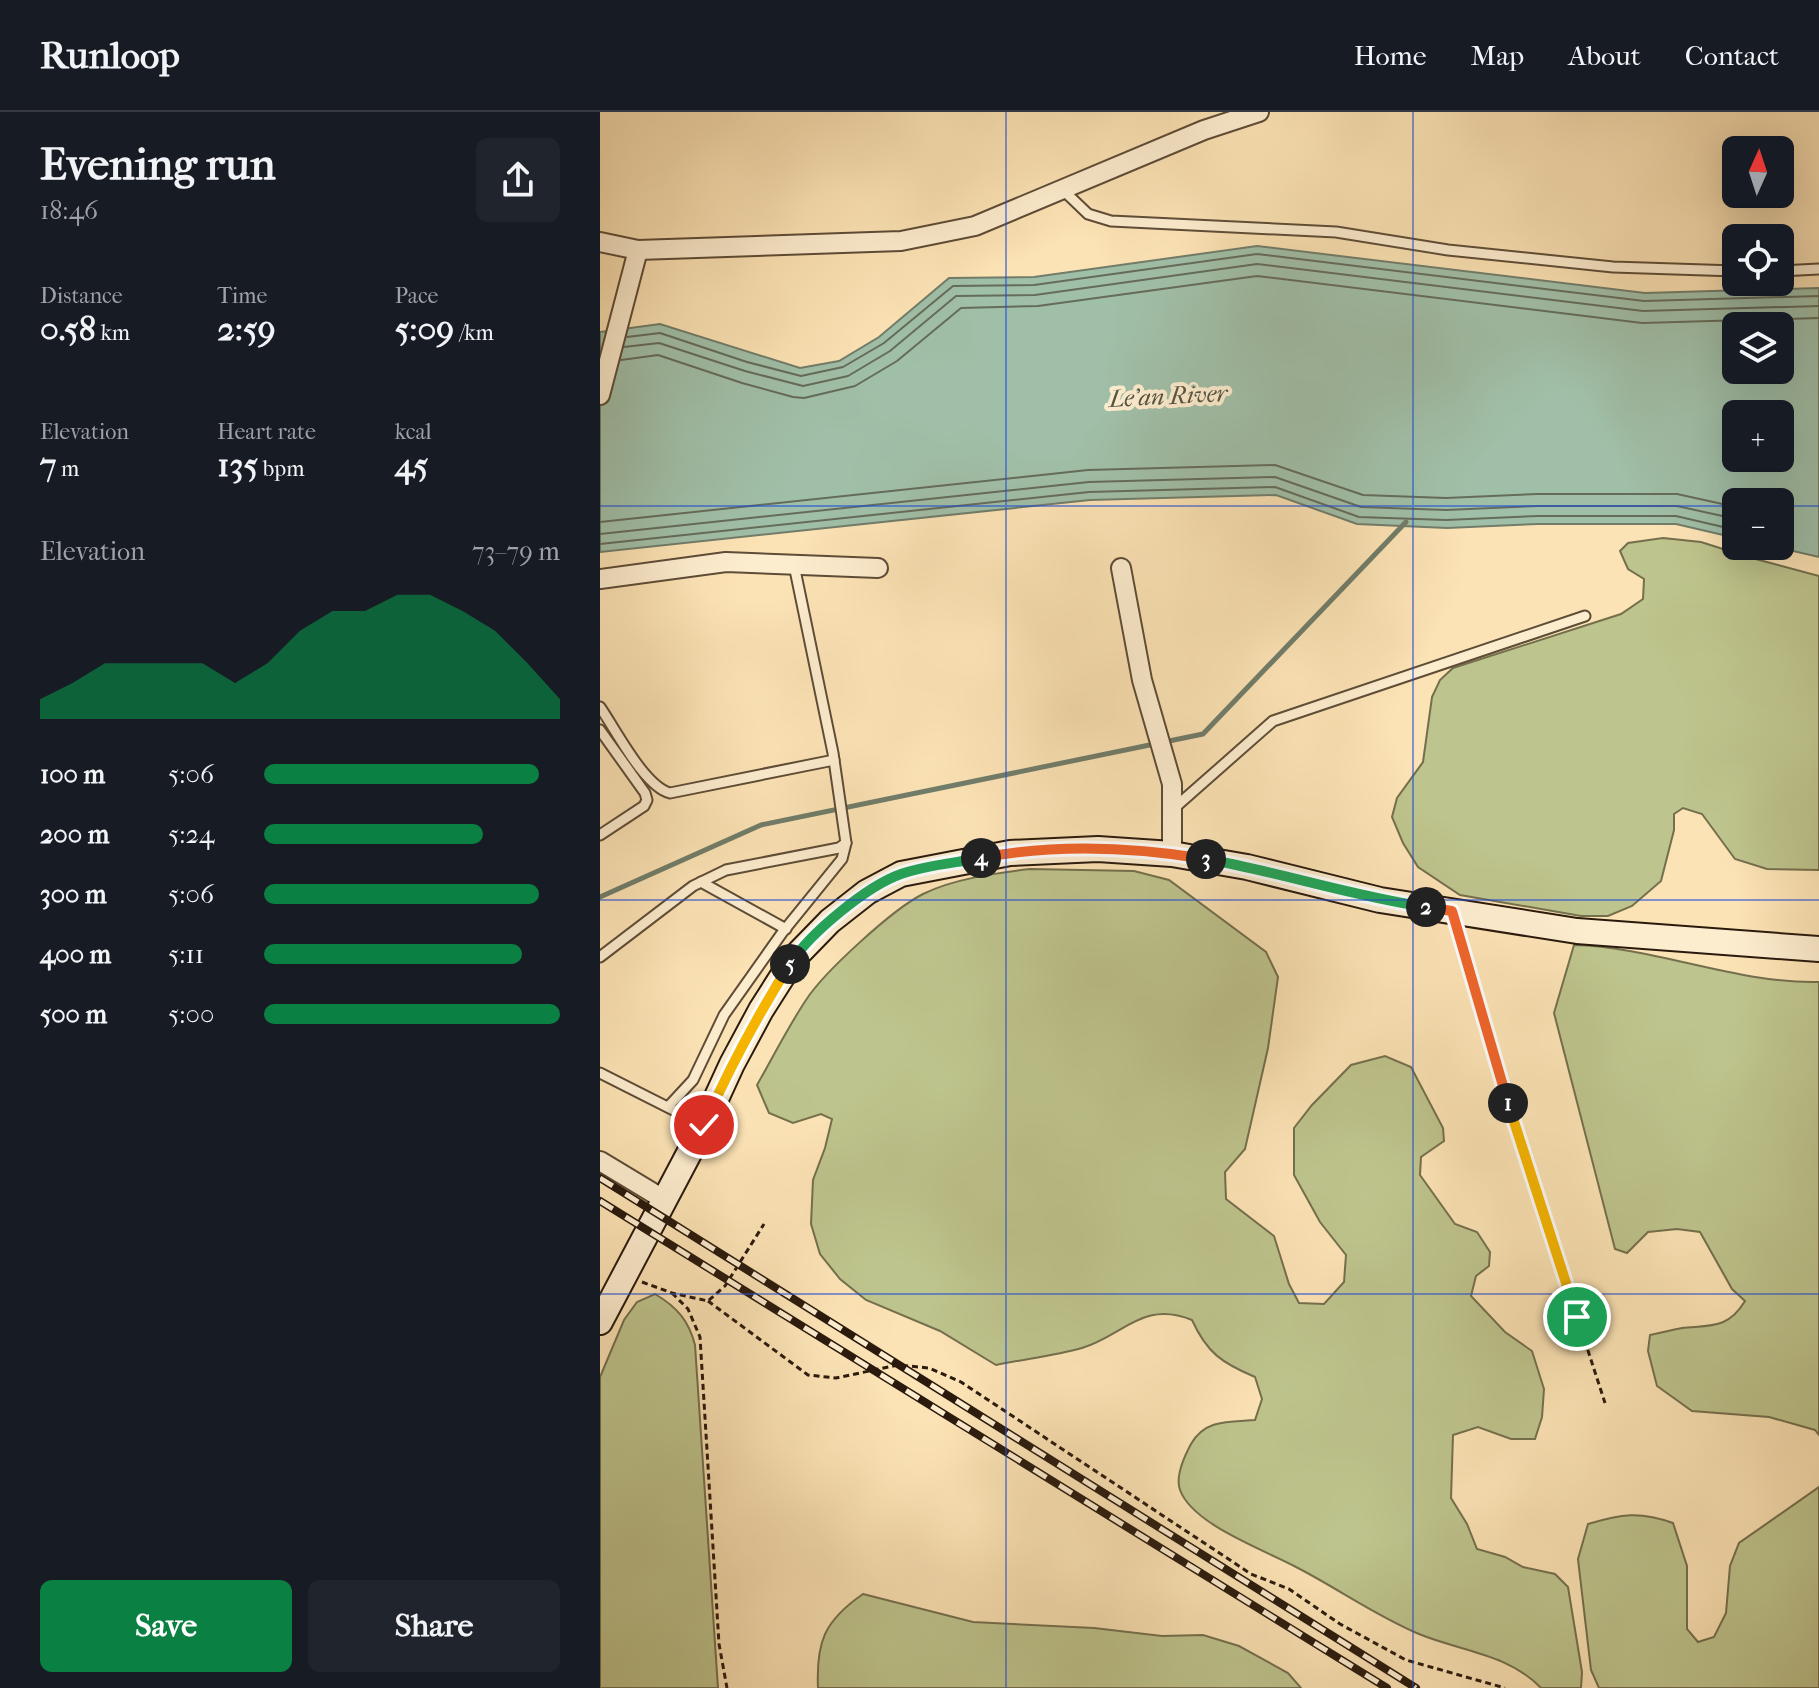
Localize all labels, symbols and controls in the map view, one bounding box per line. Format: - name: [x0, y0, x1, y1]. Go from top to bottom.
- text: Runloop: [40, 33, 180, 78]
- text: Home: [1354, 39, 1427, 72]
- text: Map: [1471, 39, 1524, 72]
- text: About: [1568, 39, 1641, 72]
- text: Contact: [1685, 39, 1779, 72]
- north arrow: [1722, 136, 1794, 208]
- map controls: [1722, 136, 1794, 560]
- button: share: [476, 138, 560, 222]
- text: Evening run: [40, 139, 275, 190]
- text: 18:46: [40, 195, 98, 226]
- button: locate: [1722, 224, 1794, 296]
- text: Distance: [40, 283, 123, 309]
- text: Time: [217, 283, 267, 309]
- text: Pace: [395, 283, 438, 309]
- text: 0.58: [40, 309, 96, 349]
- text: 2:59: [217, 309, 276, 349]
- text: 5:09: [395, 309, 454, 349]
- button: layers: [1722, 312, 1794, 384]
- text: km: [96, 320, 130, 346]
- text: /km: [454, 320, 494, 346]
- water label: Le'an River: [1106, 379, 1230, 413]
- button: +: [1722, 400, 1794, 472]
- text: Elevation: [40, 419, 129, 445]
- text: Heart rate: [217, 419, 316, 445]
- text: kcal: [395, 419, 432, 445]
- text: 7: [40, 445, 56, 485]
- text: 135: [217, 445, 258, 485]
- text: 45: [395, 445, 429, 485]
- text: m: [56, 456, 79, 482]
- text: bpm: [258, 456, 304, 482]
- button: −: [1722, 488, 1794, 560]
- text: Elevation: [40, 536, 145, 567]
- text: 73–79 m: [472, 536, 560, 567]
- text: 100 m: [40, 759, 105, 790]
- text: 5:06: [168, 759, 214, 790]
- text: 200 m: [40, 819, 109, 850]
- text: 5:24: [168, 819, 214, 850]
- pin: 4: [961, 838, 1001, 878]
- pin: 3: [1186, 839, 1226, 879]
- text: 4: [975, 845, 988, 871]
- text: 3: [1201, 846, 1211, 872]
- text: 300 m: [40, 879, 107, 910]
- text: 5:06: [168, 879, 214, 910]
- pin: 2: [1406, 887, 1446, 927]
- text: 2: [1420, 894, 1432, 920]
- text: 400 m: [40, 939, 111, 970]
- text: 5:11: [168, 939, 204, 970]
- pin: 5: [770, 944, 810, 984]
- text: 5: [785, 951, 795, 977]
- text: 500 m: [40, 999, 107, 1030]
- text: 5:00: [168, 999, 214, 1030]
- pin: 1: [1488, 1083, 1528, 1123]
- text: 1: [1504, 1090, 1512, 1116]
- pin: [670, 1091, 738, 1159]
- icon: check: [682, 1103, 726, 1147]
- pin: [1543, 1283, 1611, 1351]
- icon: arrive: [1555, 1295, 1599, 1339]
- button: Save: [40, 1580, 292, 1672]
- button: Share: [308, 1580, 560, 1672]

